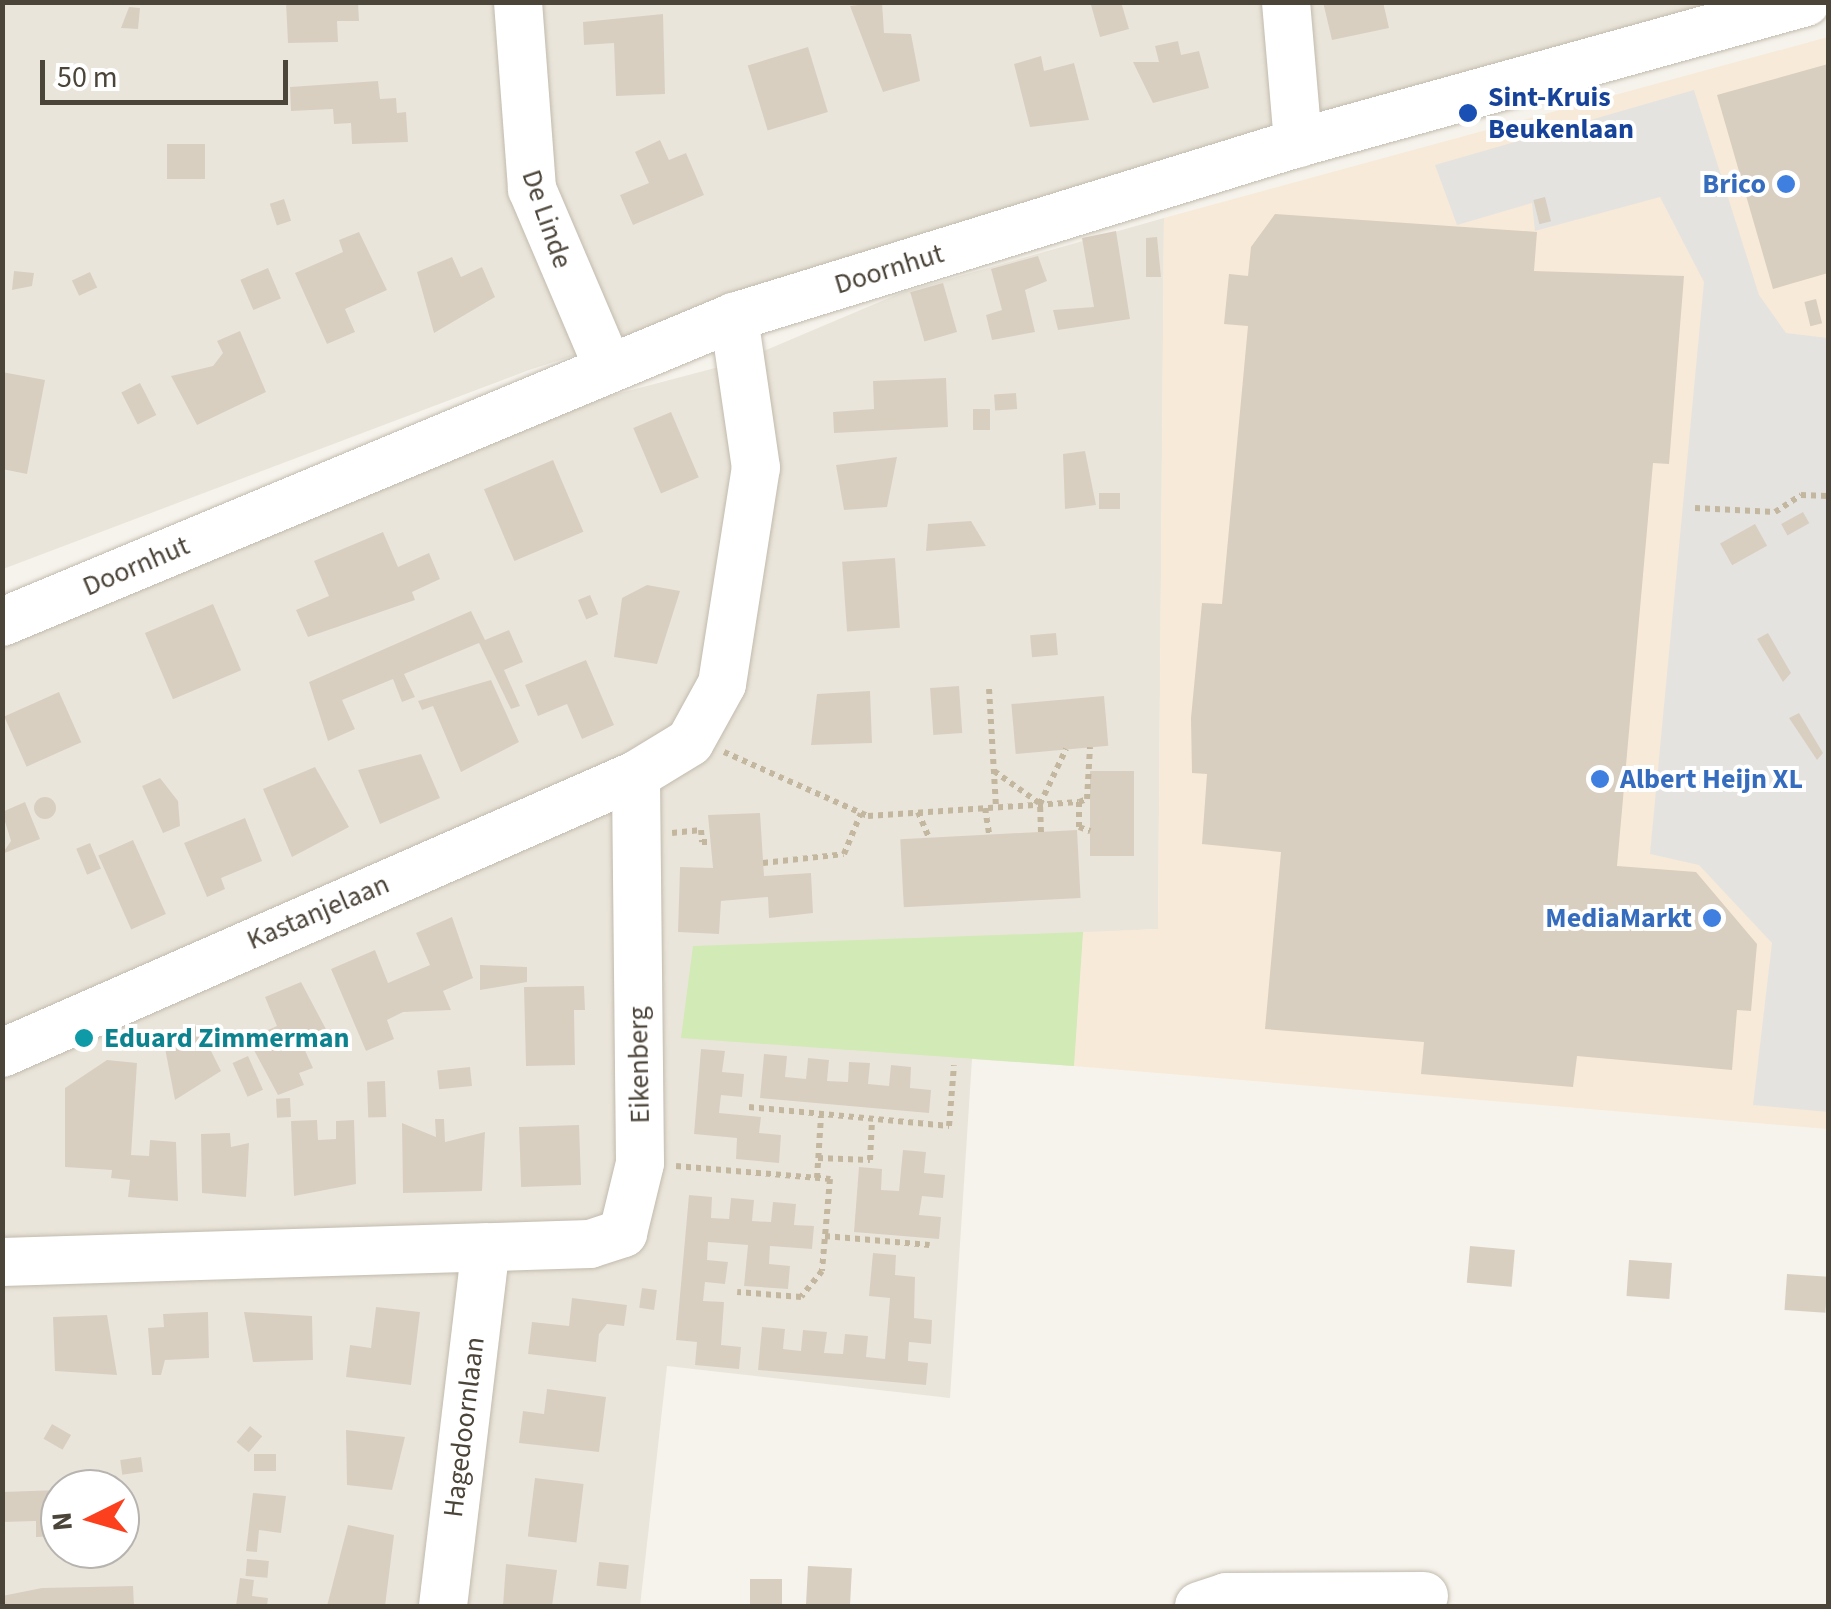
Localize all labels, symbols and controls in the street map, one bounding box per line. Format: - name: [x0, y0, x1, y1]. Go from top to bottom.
- scale bar: [45, 40, 292, 102]
- text: 50 m: [57, 56, 118, 99]
- place label: Sint-Kruis Beukenlaan: [1488, 80, 1634, 146]
- marker: Sint-Kruis Beukenlaan: [1457, 102, 1479, 124]
- street label: De Linde: [515, 165, 579, 273]
- place label: Brico: [1702, 167, 1766, 201]
- marker: Brico: [1775, 173, 1797, 195]
- street label: Doornhut: [830, 236, 948, 302]
- street label: Doornhut: [78, 529, 194, 603]
- place label: Albert Heijn XL: [1620, 762, 1803, 796]
- marker: Albert Heijn XL: [1589, 768, 1611, 790]
- street label: Kastanjelaan: [242, 867, 394, 957]
- place label: MediaMarkt: [1545, 901, 1692, 935]
- marker: MediaMarkt: [1701, 907, 1723, 929]
- street label: Eikenberg: [621, 1006, 657, 1124]
- place label: Eduard Zimmerman: [104, 1021, 350, 1055]
- marker: Eduard Zimmerman: [73, 1027, 95, 1049]
- street label: Hagedoornlaan: [436, 1335, 492, 1519]
- north arrow: [40, 1469, 140, 1569]
- text: N: [41, 1510, 83, 1532]

